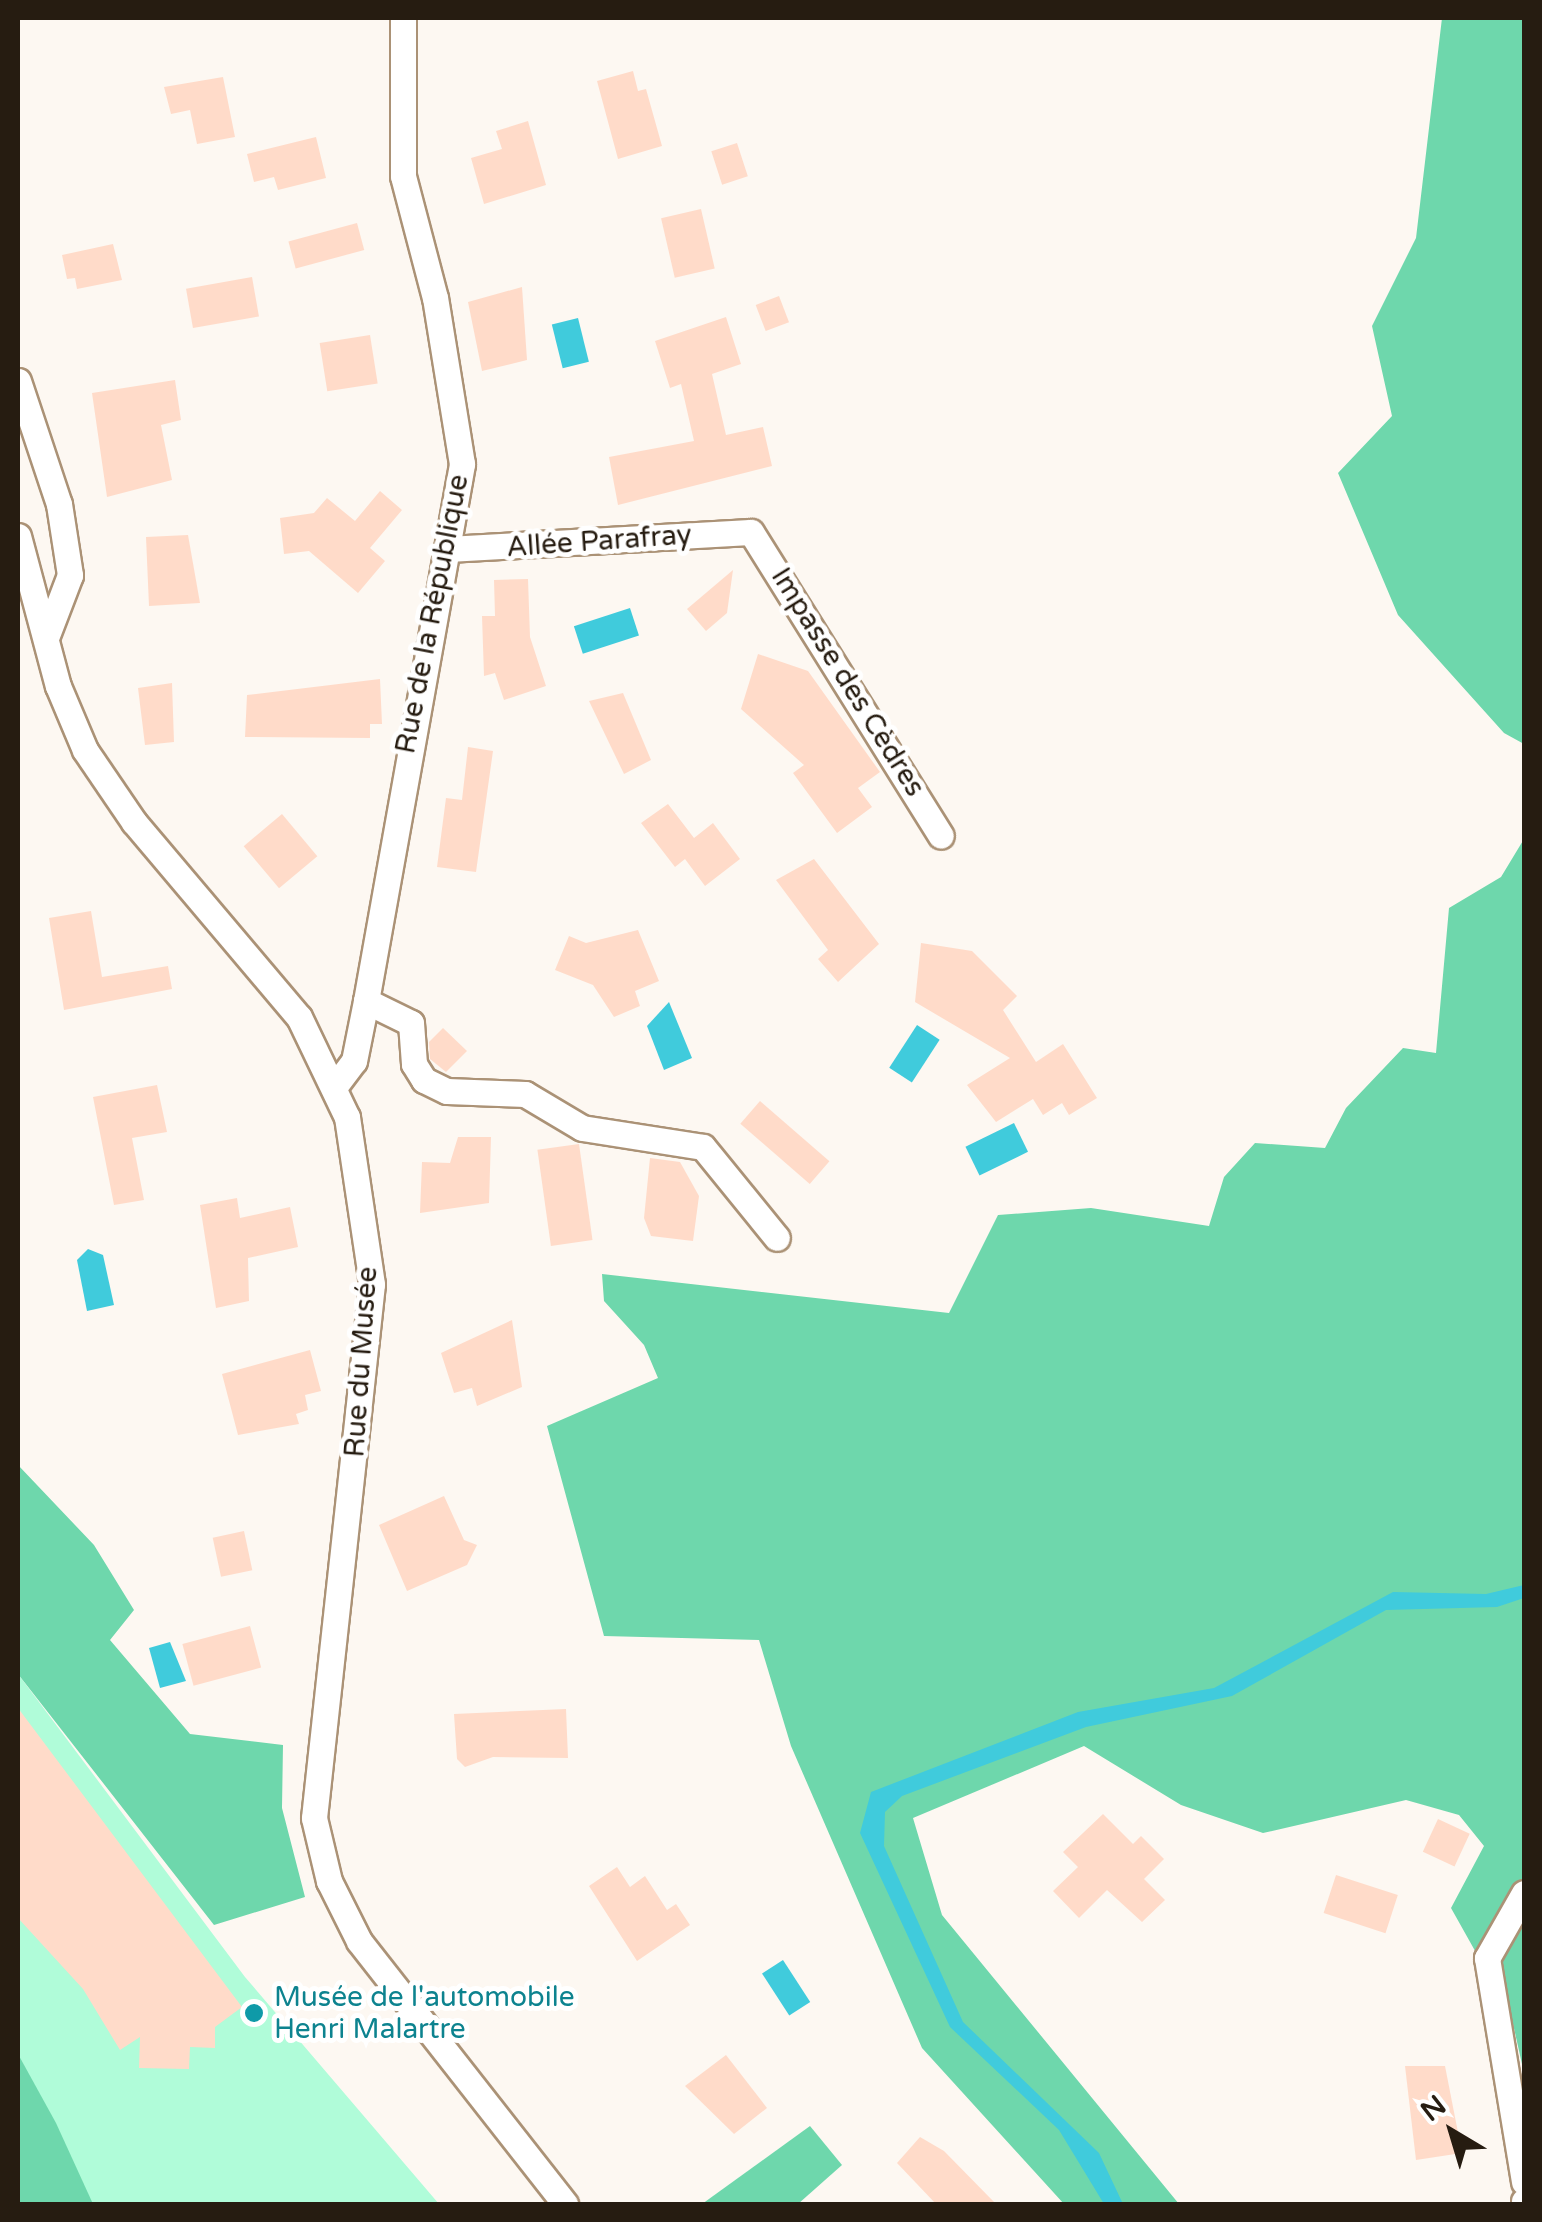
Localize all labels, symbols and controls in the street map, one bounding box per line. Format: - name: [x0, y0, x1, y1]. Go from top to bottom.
- street label: Rue de la République: [388, 472, 476, 756]
- street label: Allée Parafray: [505, 518, 693, 564]
- street label: Impasse des Cèdres: [764, 562, 932, 802]
- street label: Rue du Musée: [338, 1266, 384, 1458]
- place label: Musée de l'automobile Henri Malartre: [274, 1980, 575, 2046]
- marker: Musée de l'automobile Henri Malartre: [243, 2002, 265, 2024]
- north arrow: [1402, 2082, 1502, 2182]
- text: N: [1414, 2088, 1453, 2129]

